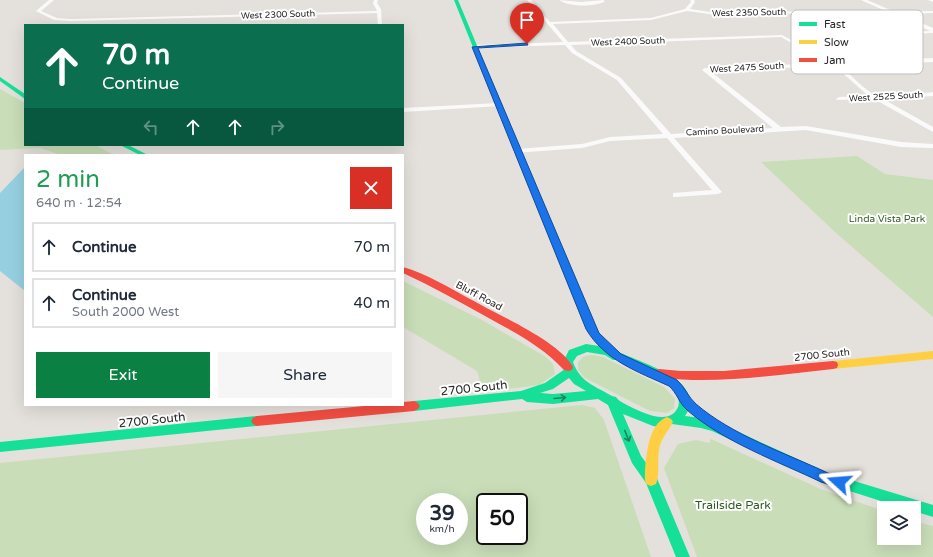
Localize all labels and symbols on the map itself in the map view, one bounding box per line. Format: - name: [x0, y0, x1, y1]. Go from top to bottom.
- pin: [510, 3, 544, 44]
- street label: West 2350 South: [712, 7, 786, 19]
- street label: West 2300 South: [241, 8, 315, 22]
- legend: [791, 10, 923, 74]
- text: Fast: [824, 18, 845, 31]
- street label: West 2400 South: [591, 35, 665, 49]
- text: Slow: [824, 36, 849, 49]
- text: Jam: [824, 54, 845, 67]
- street label: West 2475 South: [710, 61, 784, 75]
- street label: West 2525 South: [849, 90, 923, 104]
- street label: Camino Boulevard: [686, 123, 764, 139]
- park label: Linda Vista Park: [849, 213, 926, 225]
- street label: Bluff Road: [454, 279, 504, 313]
- street label: 2700 South: [794, 346, 850, 364]
- street label: 2700 South: [440, 378, 508, 398]
- one-way arrow: [553, 394, 566, 402]
- street label: 2700 South: [118, 410, 186, 430]
- one-way arrow: [623, 429, 631, 441]
- position arrow: [818, 461, 860, 503]
- speed limit sign: 50: [476, 493, 528, 545]
- park label: Trailside Park: [695, 498, 771, 512]

